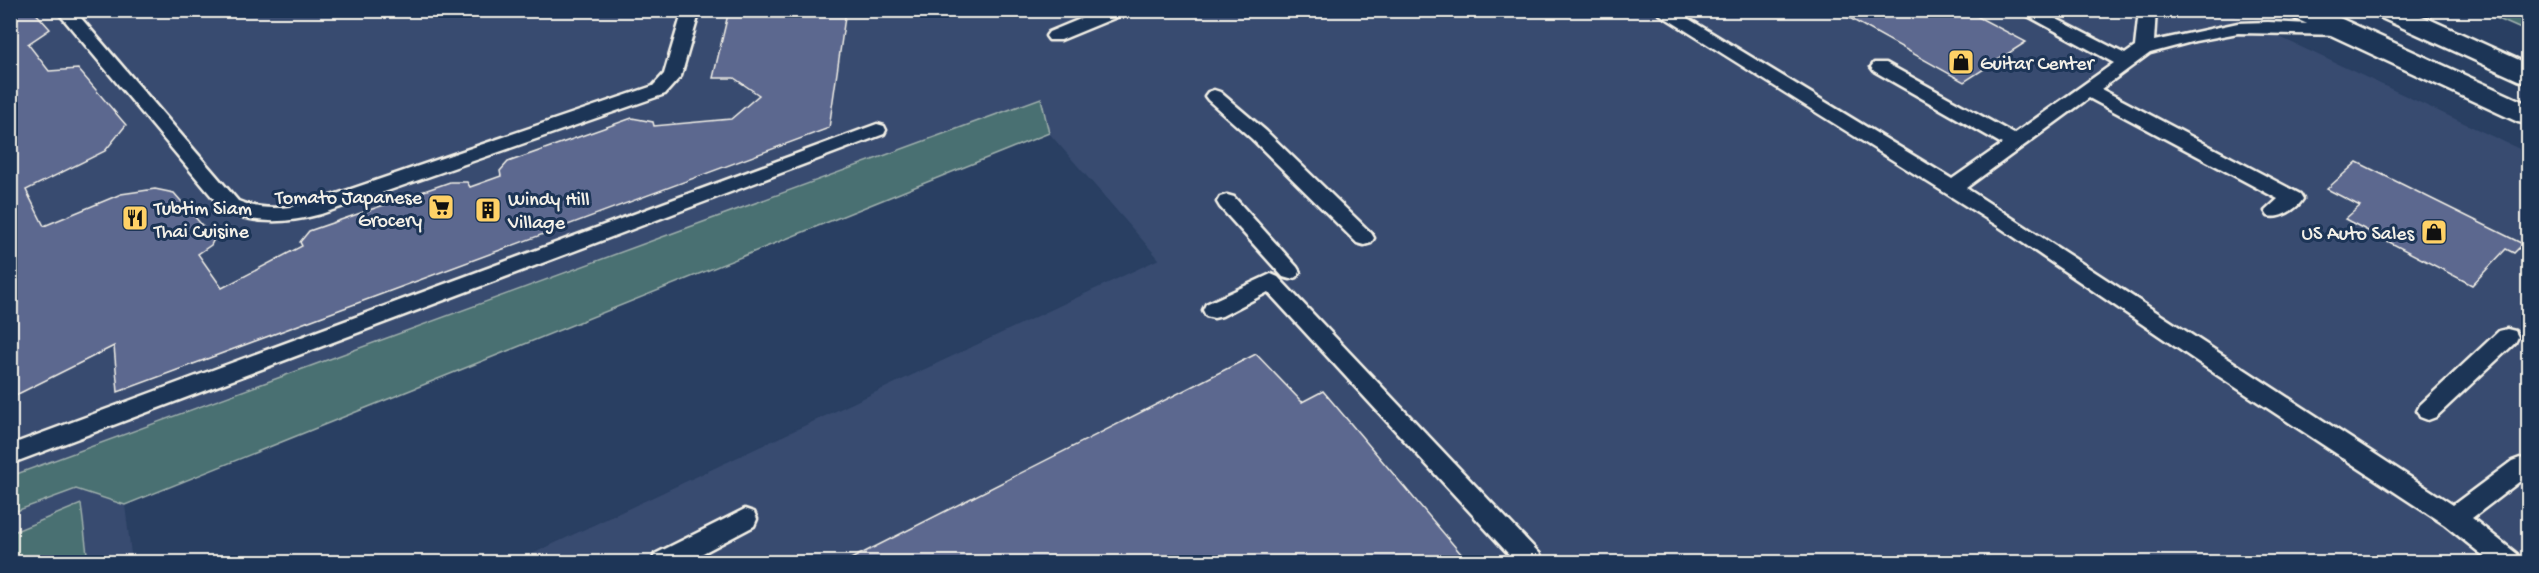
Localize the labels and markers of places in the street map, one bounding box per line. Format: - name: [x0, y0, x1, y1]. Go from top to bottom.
- shop icon: Guitar Center: [1946, 47, 1976, 77]
- place label: Guitar Center: [1980, 54, 2096, 77]
- place label: Tomato Japanese Grocery: [274, 188, 423, 234]
- place label: Windy Hill Village: [507, 190, 590, 236]
- supermarket icon: Tomato Japanese Grocery: [426, 192, 456, 222]
- building icon: Windy Hill Village: [473, 195, 503, 225]
- place label: Tubtim Siam Thai Cuisine: [153, 199, 252, 245]
- restaurant icon: Tubtim Siam Thai Cuisine: [120, 203, 150, 233]
- shop icon: US Auto Sales: [2419, 217, 2449, 247]
- place label: US Auto Sales: [2302, 224, 2415, 247]

